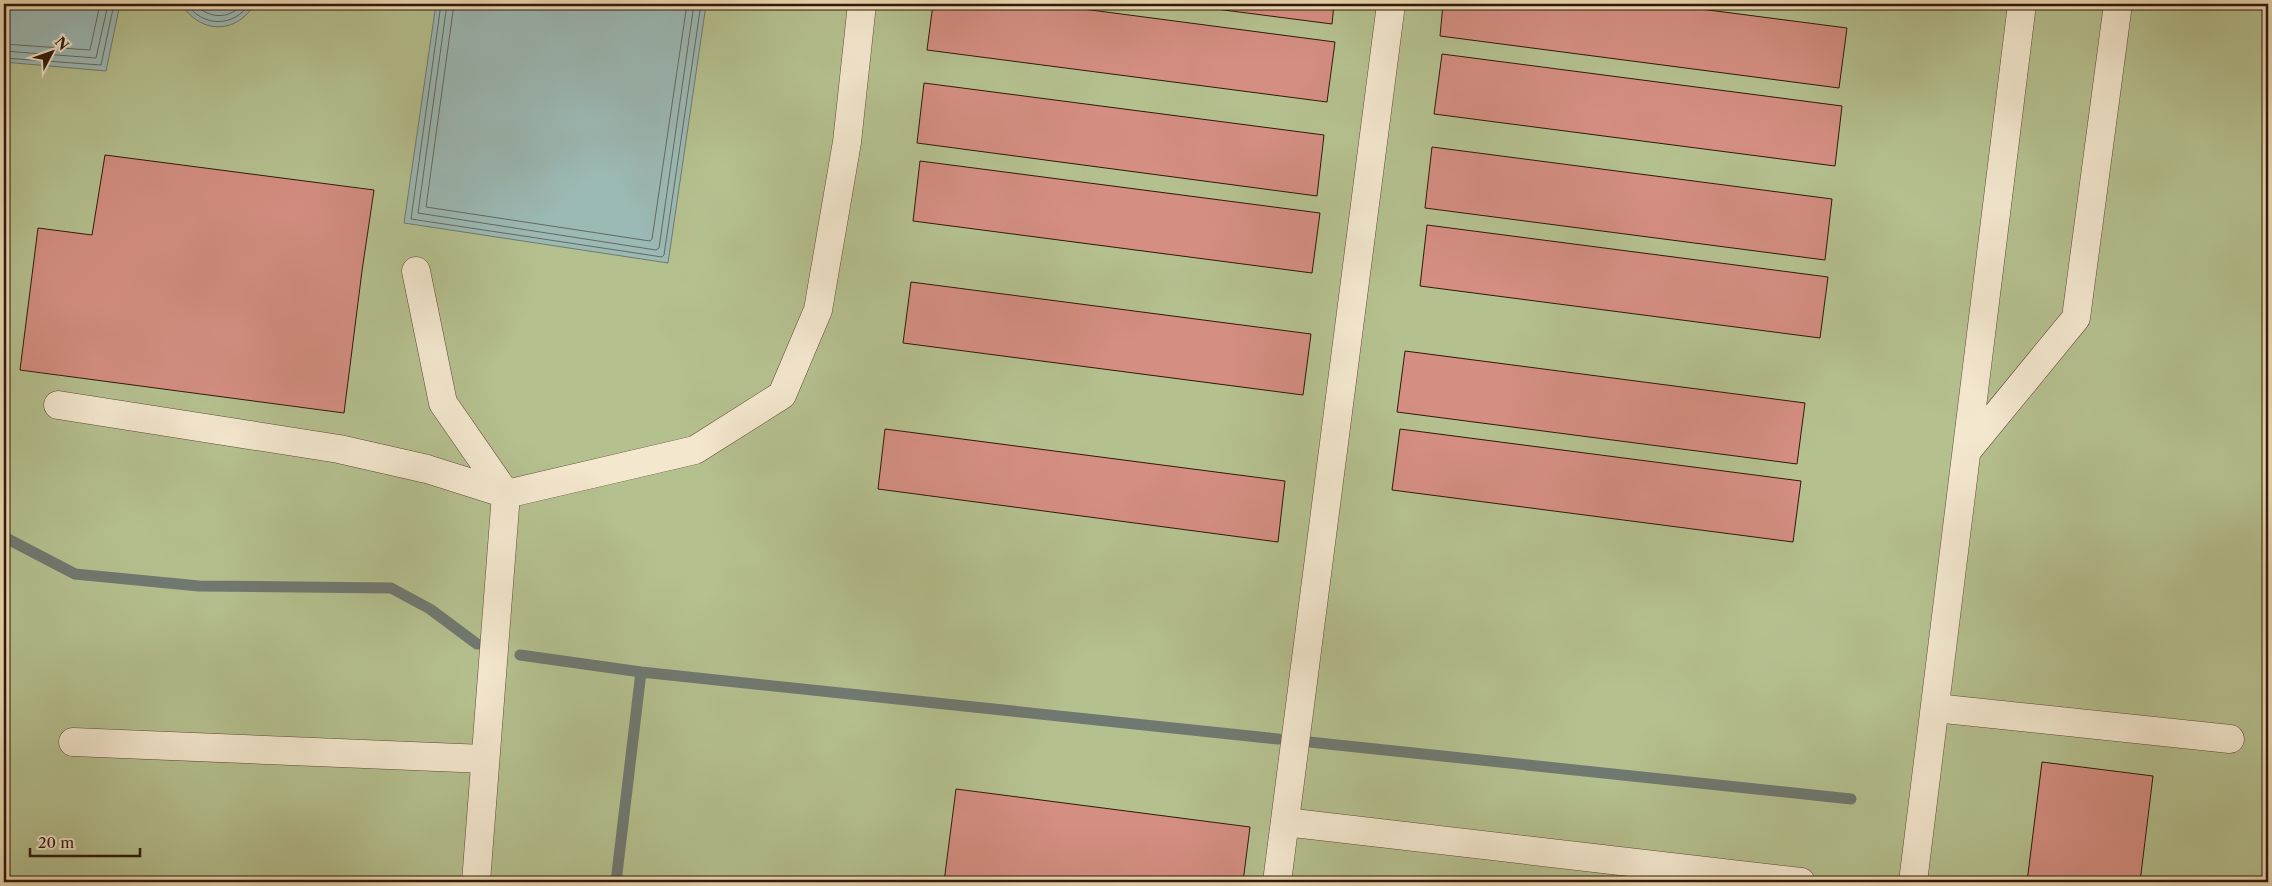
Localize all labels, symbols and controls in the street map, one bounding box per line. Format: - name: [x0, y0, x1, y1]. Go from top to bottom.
- north arrow: [28, 28, 78, 78]
- text: N: [51, 33, 73, 54]
- scale bar: [30, 826, 140, 858]
- text: 20 m: [38, 833, 74, 852]

